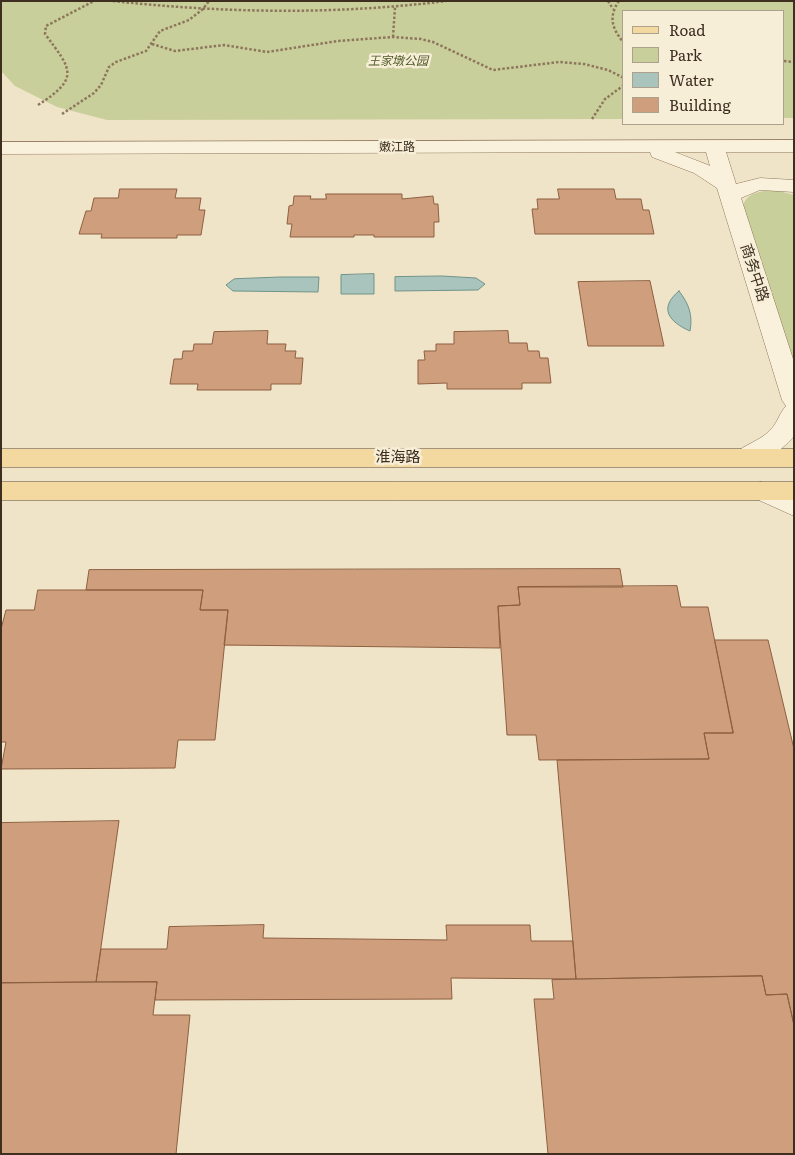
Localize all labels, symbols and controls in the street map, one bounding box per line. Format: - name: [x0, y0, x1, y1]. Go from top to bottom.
- legend: [622, 10, 785, 125]
- text: Road: [669, 18, 705, 41]
- text: Park: [669, 43, 702, 66]
- park label: 王家墩公园: [368, 54, 428, 68]
- text: Water: [669, 68, 714, 91]
- text: Building: [669, 93, 731, 116]
- street label: 嫩江路: [379, 140, 415, 154]
- street label: 商务中路: [736, 242, 772, 304]
- street label: 淮海路: [376, 449, 420, 467]

